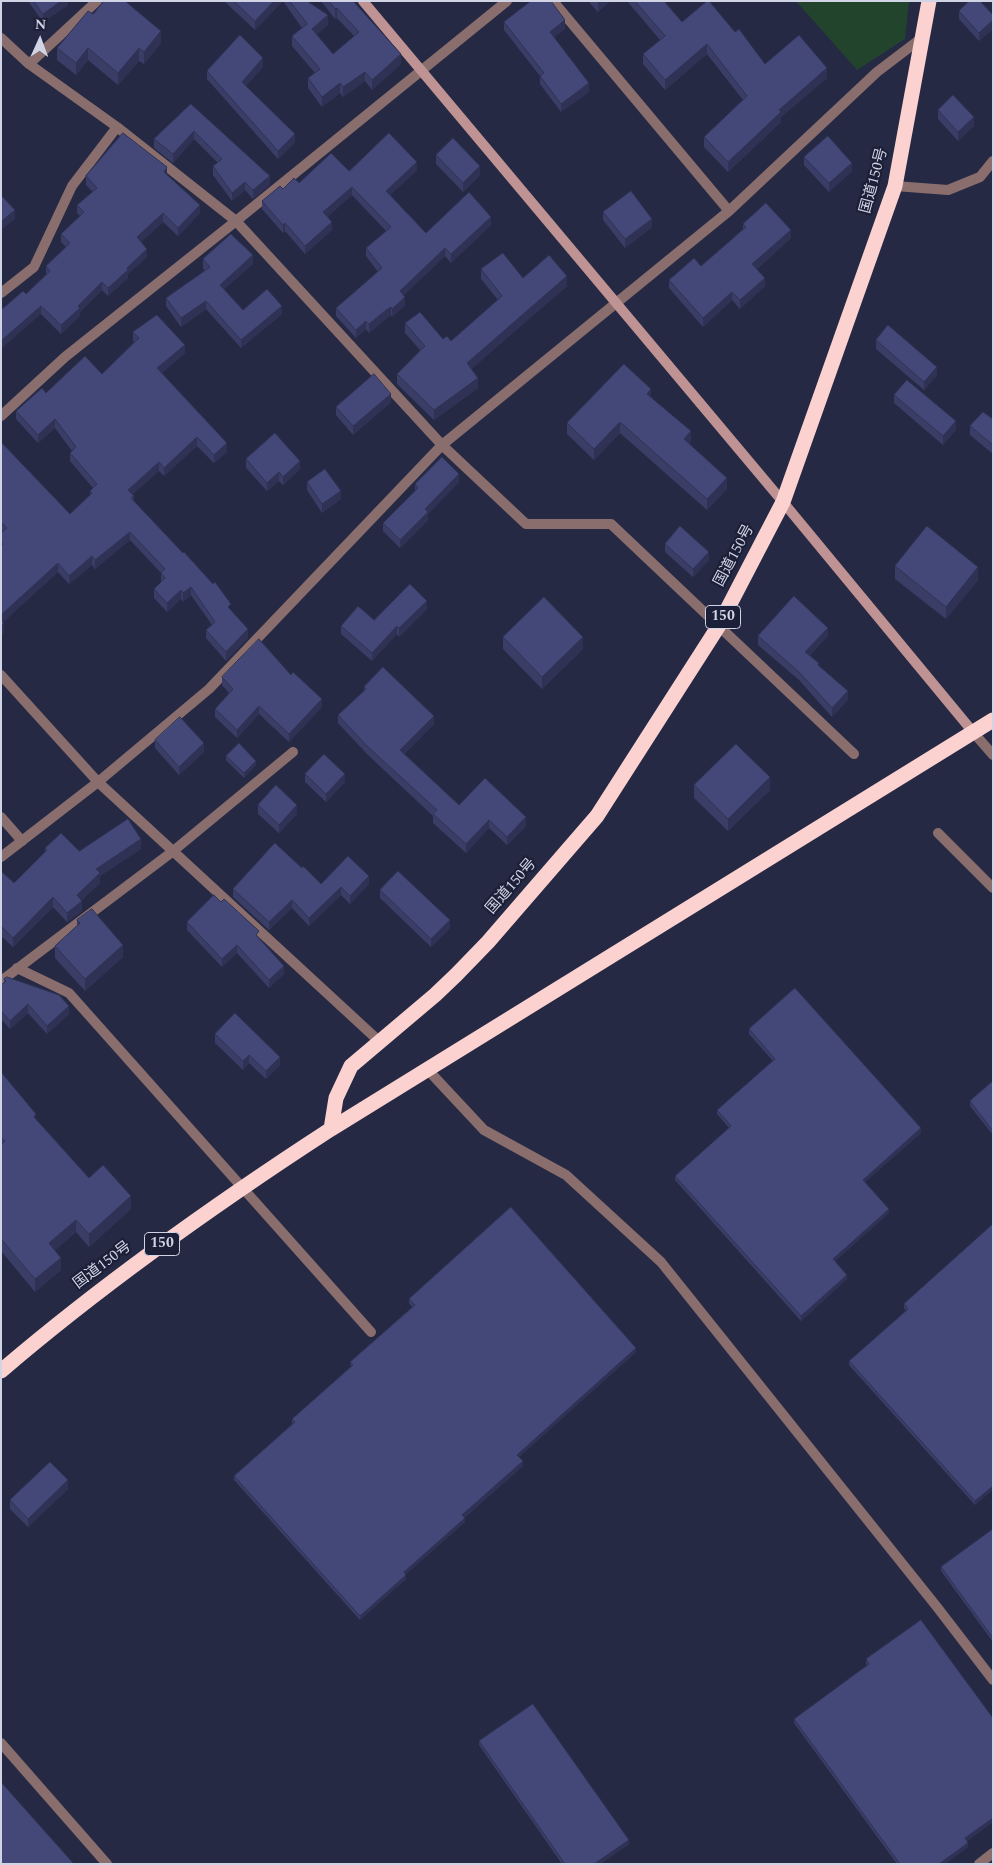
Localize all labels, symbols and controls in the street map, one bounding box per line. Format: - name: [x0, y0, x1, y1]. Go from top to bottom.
- text: N: [34, 14, 47, 35]
- north arrow: [15, 15, 65, 65]
- street label: 国道150号: [858, 146, 892, 216]
- street label: 国道150号: [711, 522, 759, 590]
- road number: 150: [706, 606, 740, 628]
- street label: 国道150号: [483, 856, 541, 918]
- road number: 150: [144, 1232, 180, 1256]
- street label: 国道150号: [71, 1239, 135, 1293]

